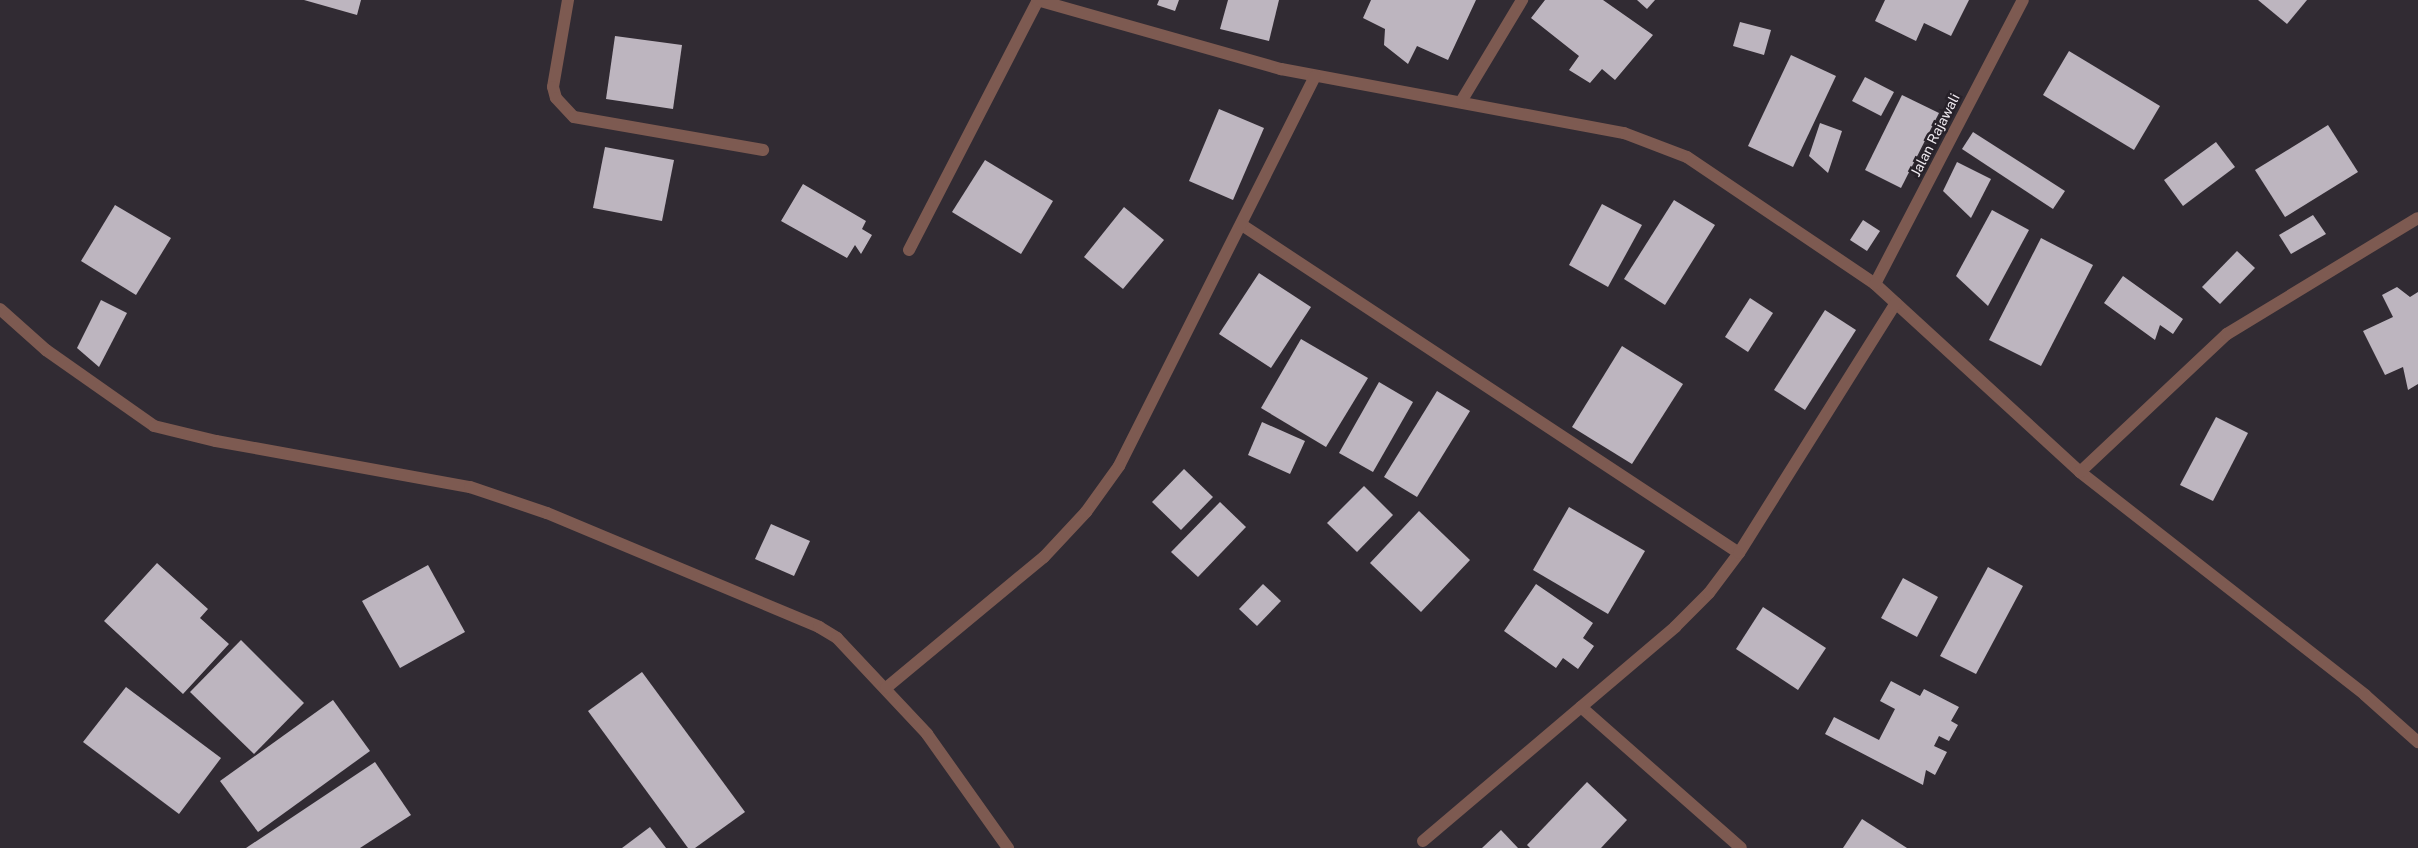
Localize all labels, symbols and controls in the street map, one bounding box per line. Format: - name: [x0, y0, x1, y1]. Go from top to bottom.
- street label: Jalan Rajawali: [1907, 91, 1963, 179]

